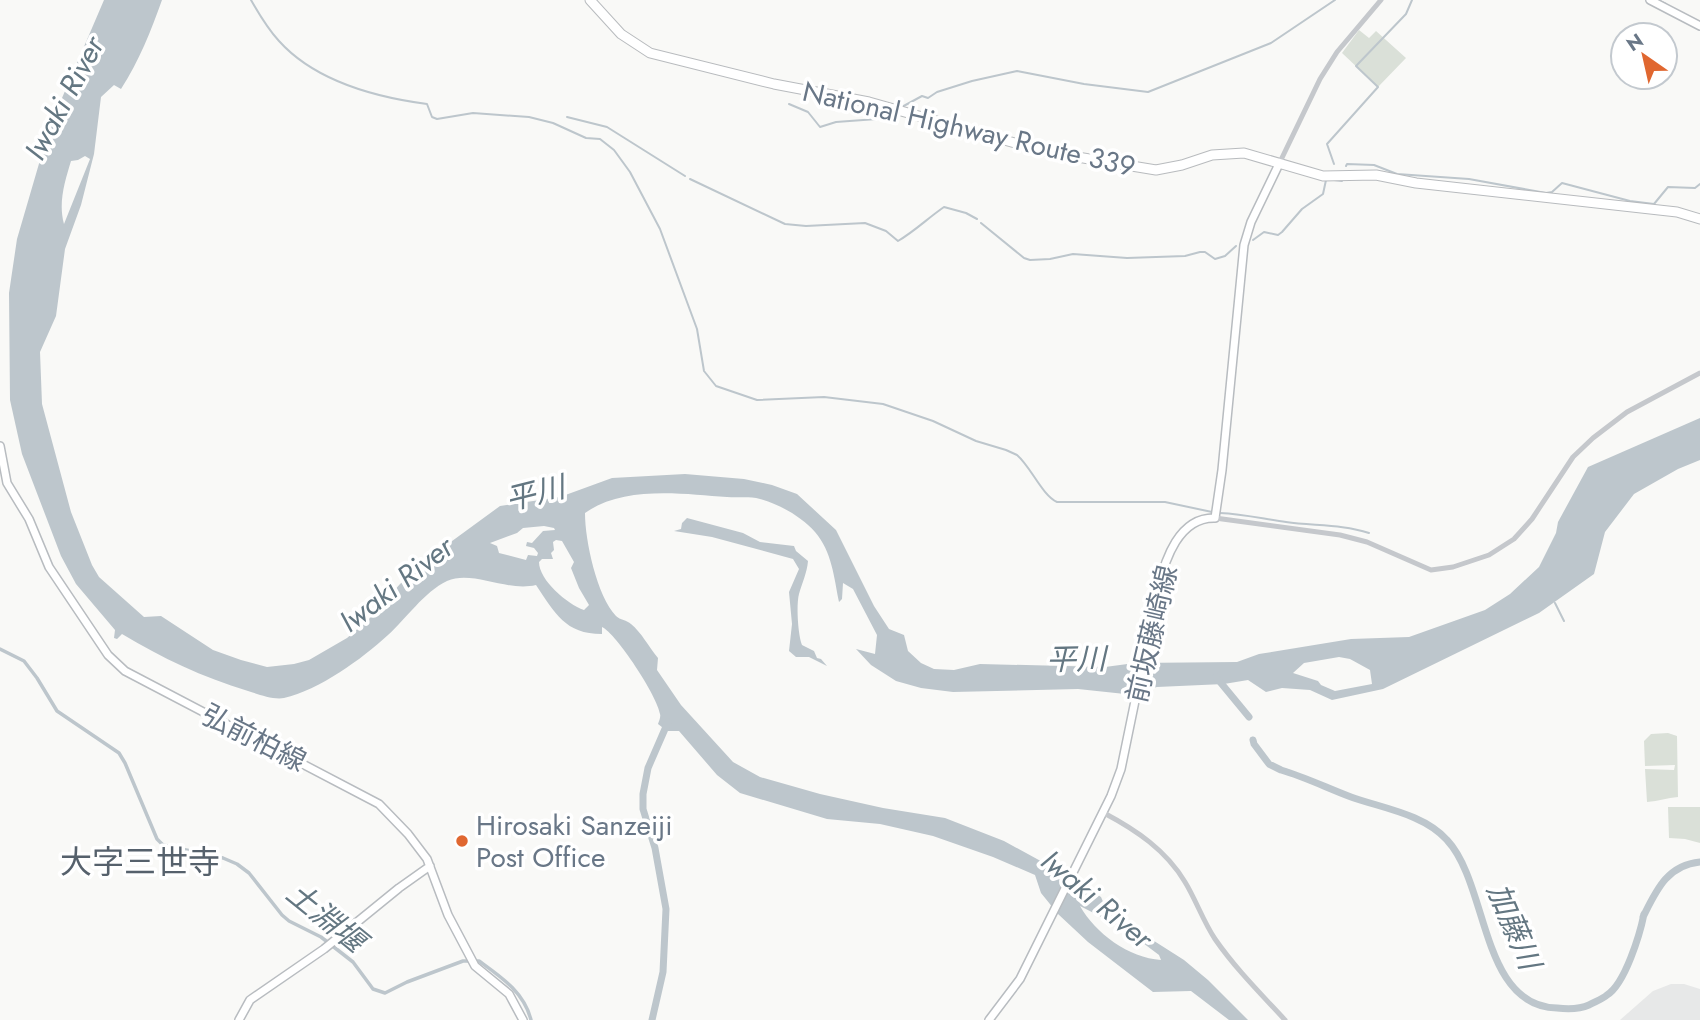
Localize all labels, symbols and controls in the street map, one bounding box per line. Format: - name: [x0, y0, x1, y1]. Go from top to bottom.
- north arrow: [1609, 21, 1679, 91]
- water label: Iwaki River: [14, 27, 115, 167]
- text: N: [1621, 27, 1649, 58]
- street label: National Highway Route 339: [799, 71, 1139, 187]
- water label: 平川: [501, 464, 572, 521]
- water label: Iwaki River: [330, 525, 464, 642]
- street label: 前坂藤崎線: [1116, 561, 1188, 707]
- water label: 平川: [1046, 637, 1109, 681]
- street label: 弘前柏線: [195, 694, 313, 782]
- place label: Hirosaki Sanzeiji Post Office: [476, 805, 672, 878]
- marker: Hirosaki Sanzeiji Post Office: [454, 833, 470, 849]
- district label: 大字三世寺: [60, 839, 220, 885]
- water label: Iwaki River: [1032, 839, 1164, 960]
- water label: 土淵堰: [277, 872, 378, 965]
- water label: 加藤川: [1477, 876, 1553, 979]

